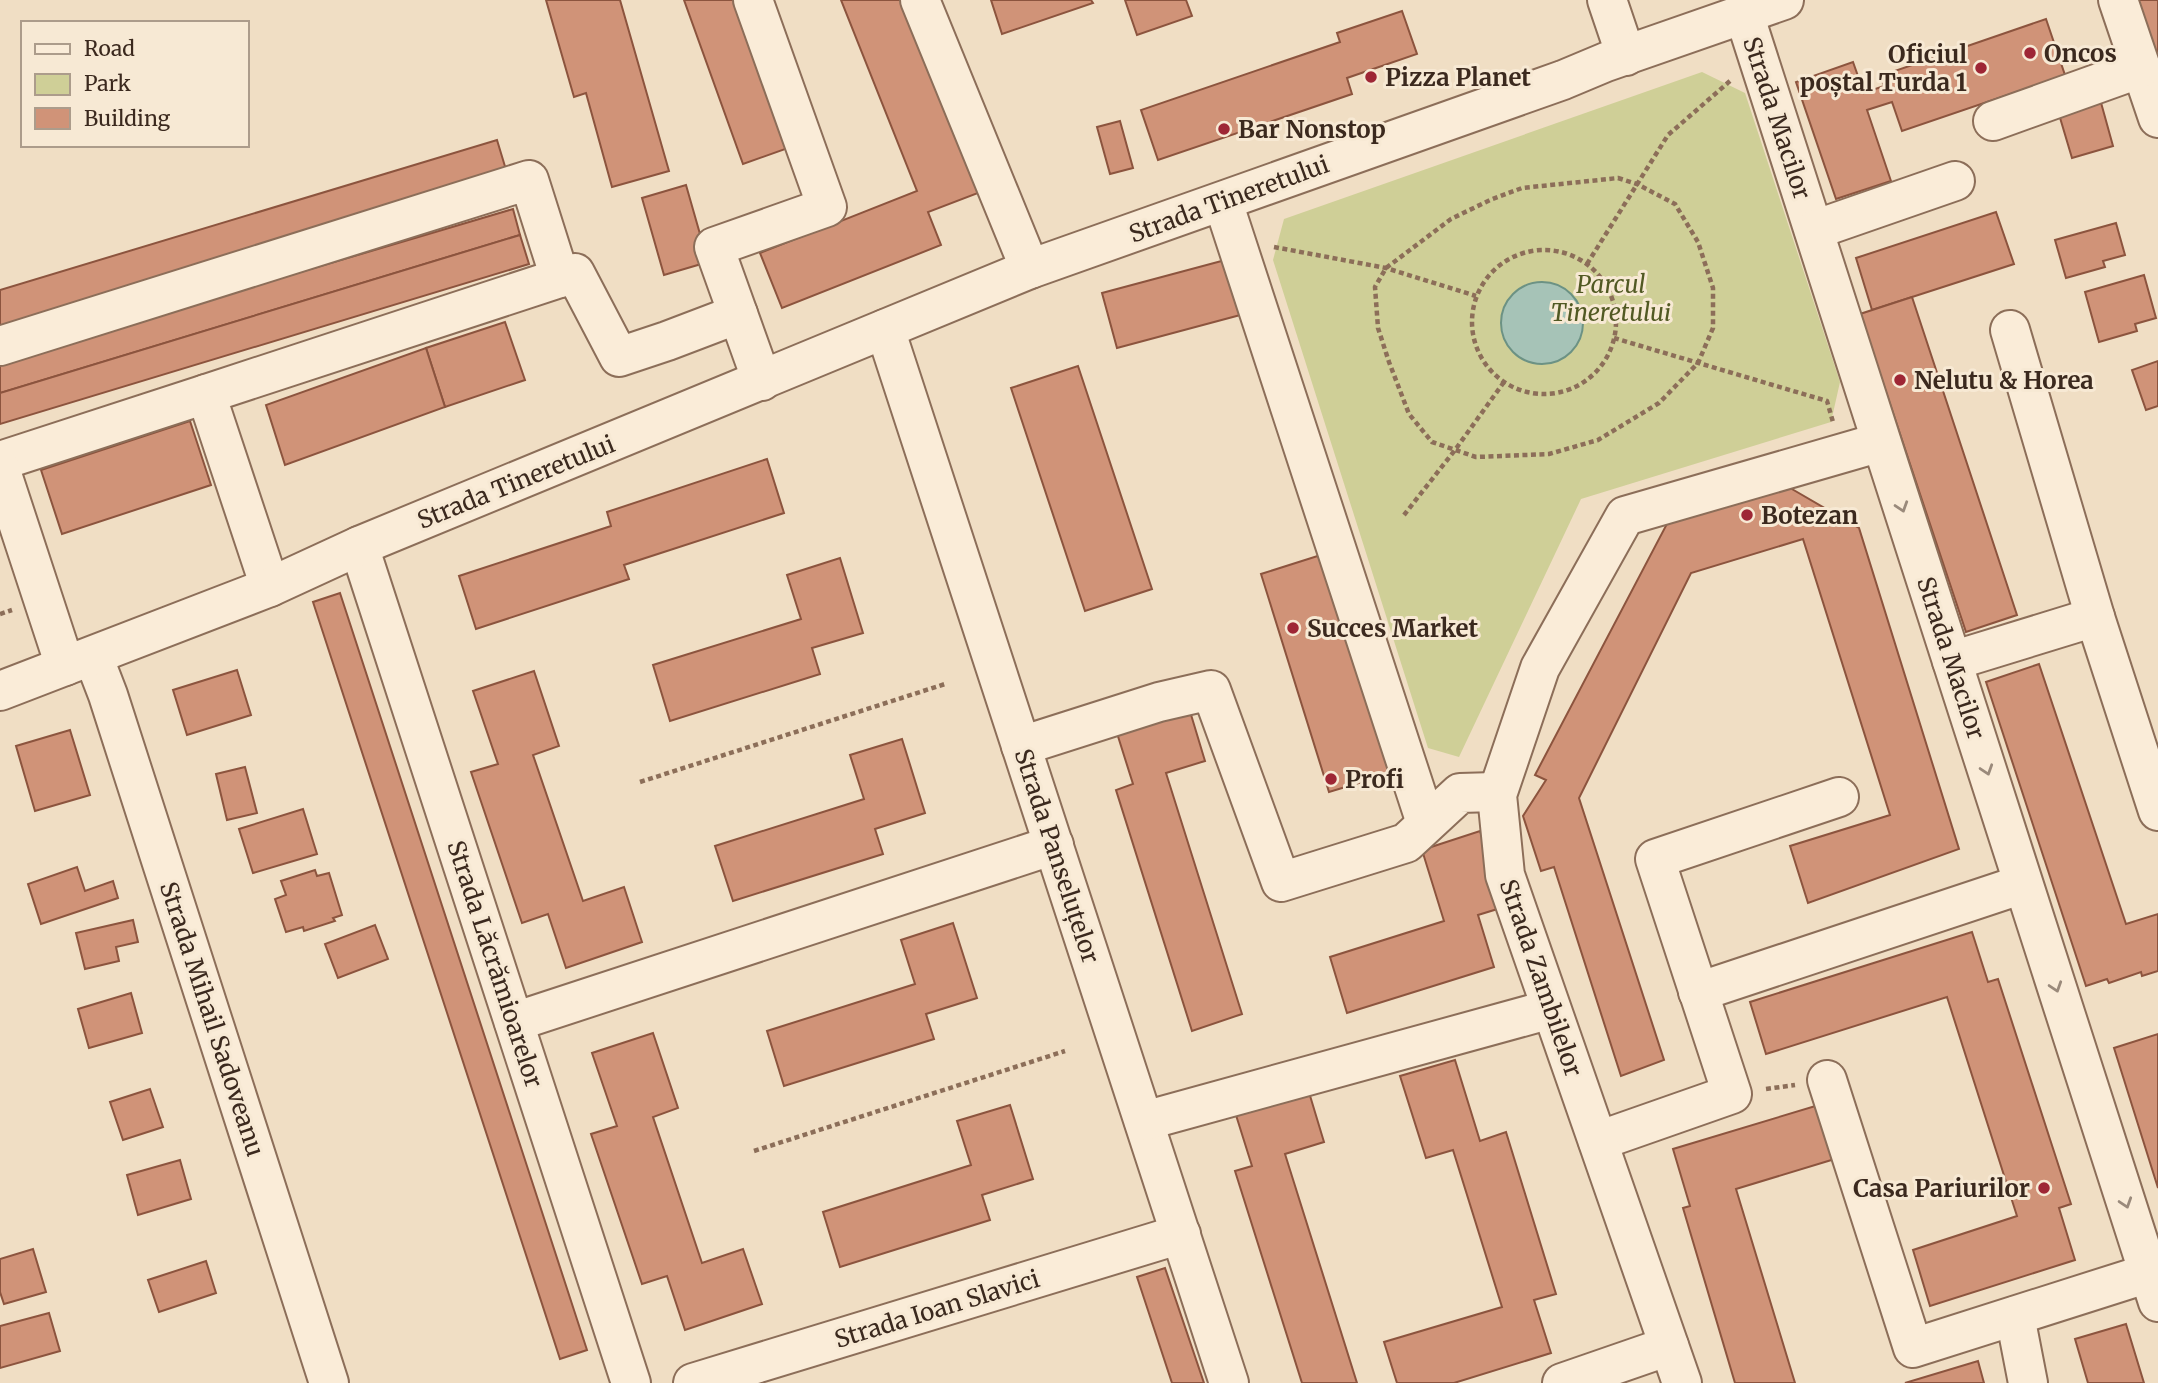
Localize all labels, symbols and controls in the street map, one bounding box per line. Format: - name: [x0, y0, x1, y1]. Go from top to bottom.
- legend: [21, 21, 248, 147]
- street label: Strada Macilor: [1736, 33, 1818, 203]
- text: Road: [84, 35, 135, 62]
- place label: Oncos: [2044, 38, 2117, 69]
- place label: Oficiul poștal Turda 1: [1800, 39, 1967, 98]
- marker: Oncos: [2022, 45, 2038, 61]
- marker: Oficiul poștal Turda 1: [1973, 60, 1989, 76]
- place label: Pizza Planet: [1385, 62, 1531, 93]
- marker: Pizza Planet: [1363, 69, 1379, 85]
- text: Park: [84, 70, 131, 97]
- text: Building: [84, 105, 171, 132]
- place label: Bar Nonstop: [1238, 114, 1386, 145]
- marker: Bar Nonstop: [1216, 121, 1232, 137]
- street label: Strada Tineretului: [1125, 148, 1333, 250]
- park label: Parcul Tineretului: [1551, 269, 1671, 328]
- place label: Nelutu & Horea: [1914, 365, 2094, 396]
- marker: Nelutu & Horea: [1892, 372, 1908, 388]
- street label: Strada Tineretului: [413, 428, 620, 536]
- place label: Botezan: [1761, 500, 1858, 531]
- one-way arrow: [1894, 500, 1909, 512]
- marker: Botezan: [1739, 507, 1755, 523]
- street label: Strada Macilor: [1910, 573, 1992, 743]
- place label: Succes Market: [1307, 613, 1479, 644]
- marker: Succes Market: [1285, 620, 1301, 636]
- street label: Strada Panseluțelor: [1008, 745, 1106, 967]
- one-way arrow: [1979, 763, 1993, 776]
- place label: Profi: [1345, 764, 1404, 795]
- marker: Profi: [1323, 771, 1339, 787]
- street label: Strada Lăcrămioarelor: [440, 837, 550, 1092]
- street label: Strada Zambilelor: [1493, 875, 1589, 1081]
- street label: Strada Mihail Sadoveanu: [153, 878, 271, 1160]
- one-way arrow: [2048, 980, 2063, 992]
- place label: Casa Pariurilor: [1853, 1173, 2030, 1204]
- marker: Casa Pariurilor: [2036, 1180, 2052, 1196]
- one-way arrow: [2118, 1196, 2132, 1209]
- street label: Strada Ioan Slavici: [831, 1263, 1043, 1355]

